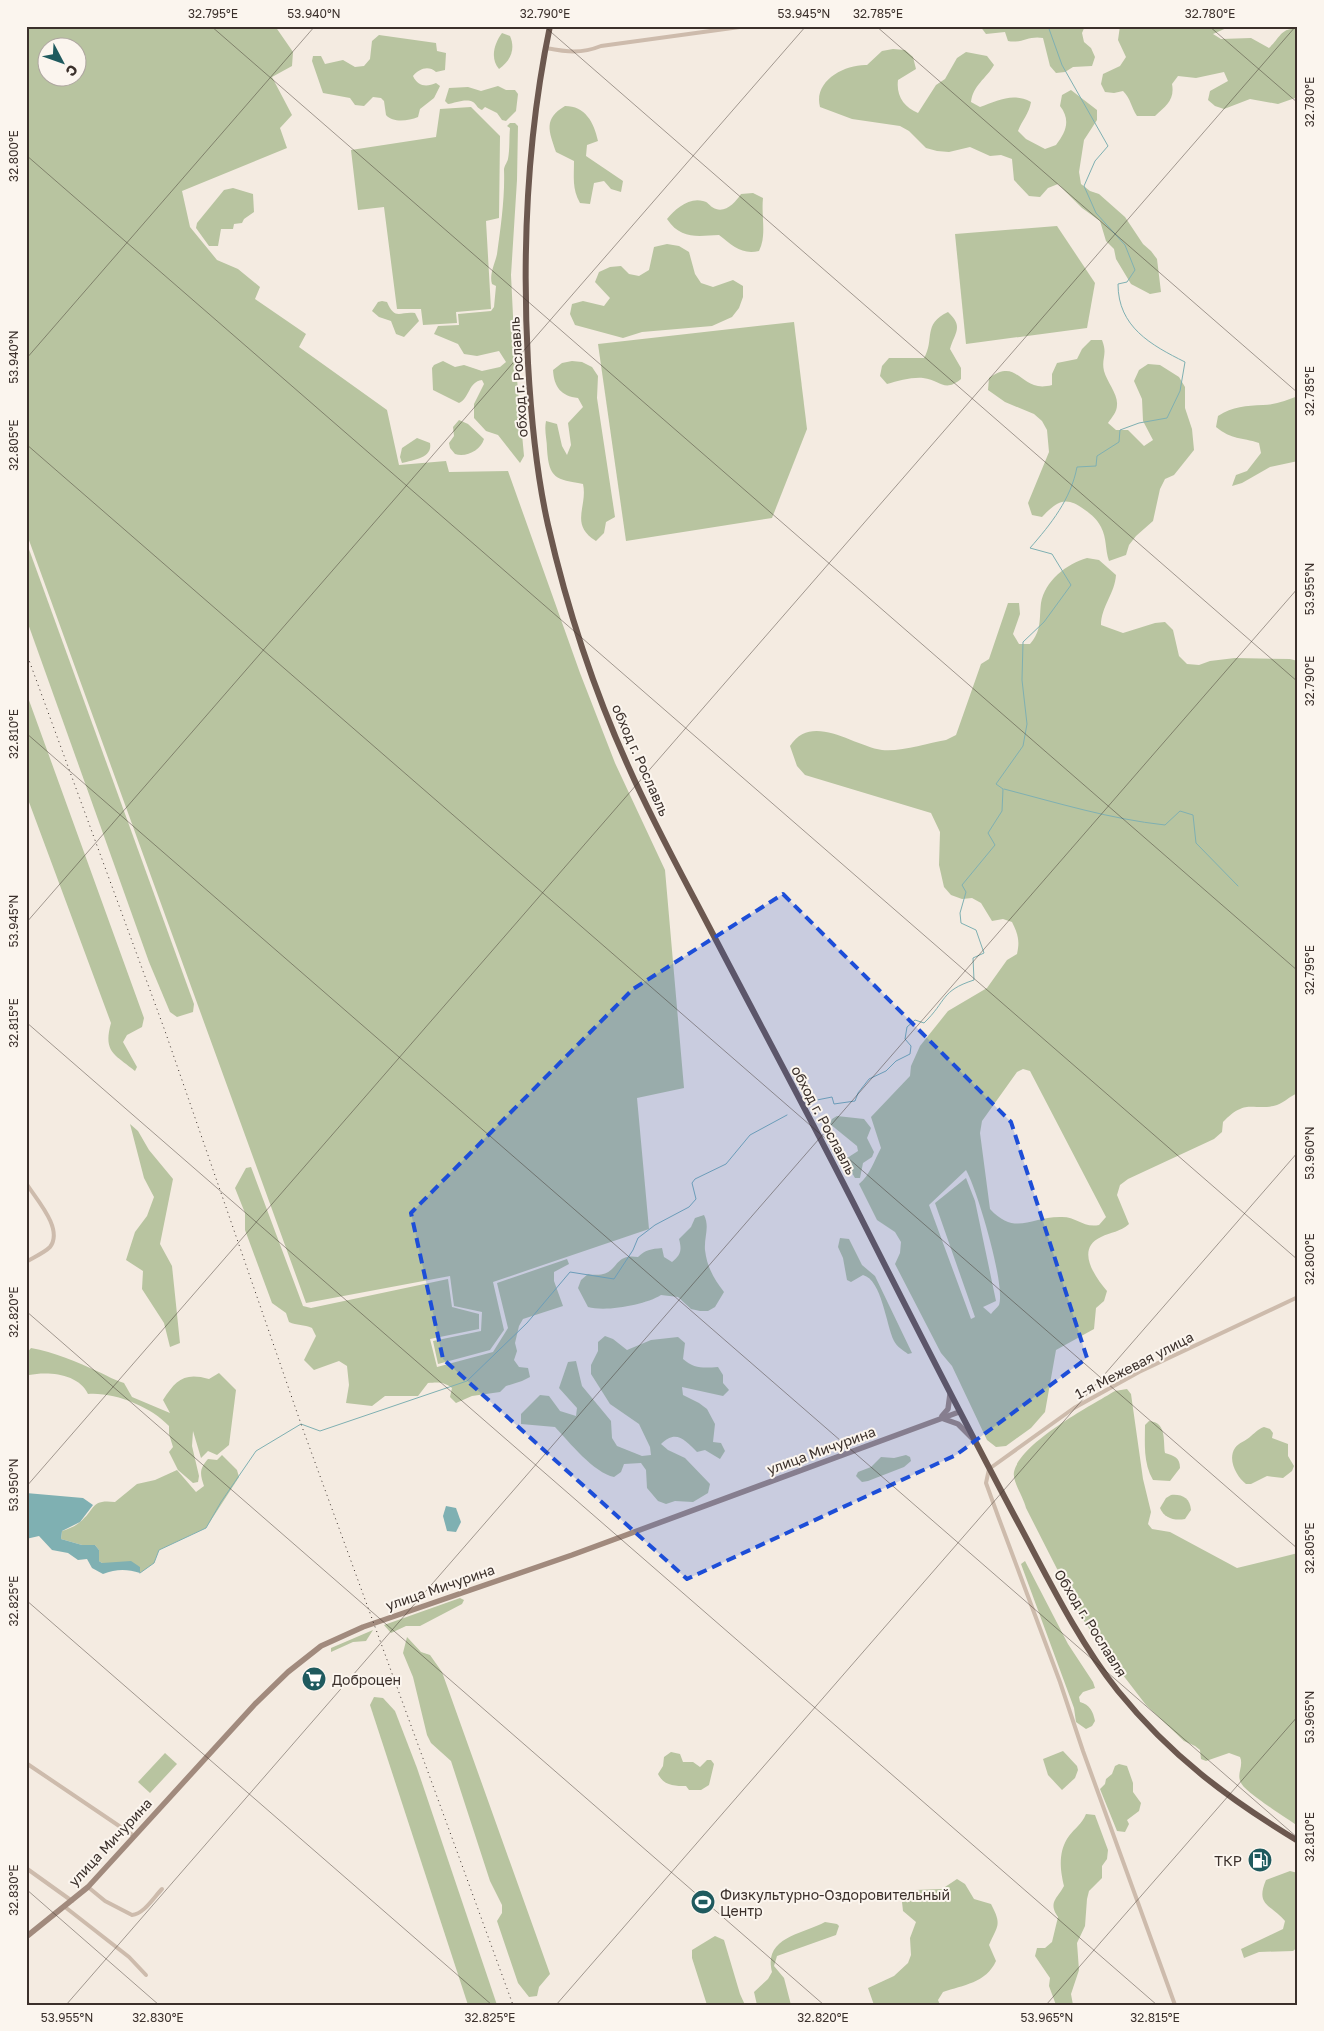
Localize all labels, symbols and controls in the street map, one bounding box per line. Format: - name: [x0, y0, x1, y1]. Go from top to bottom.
- text: 32.795°E: [188, 6, 238, 21]
- text: 53.940°N: [287, 6, 341, 21]
- text: 32.790°E: [520, 6, 570, 21]
- text: 53.945°N: [778, 6, 830, 21]
- text: 32.785°E: [853, 6, 903, 21]
- text: 32.780°E: [1185, 6, 1235, 21]
- north arrow: [38, 38, 88, 88]
- text: С: [62, 62, 82, 80]
- text: 32.780°E: [1302, 77, 1317, 127]
- text: 32.800°E: [6, 130, 21, 182]
- street label: обход г. Рославль: [505, 316, 531, 438]
- text: 53.940°N: [6, 330, 21, 384]
- text: 32.785°E: [1302, 366, 1317, 416]
- text: 32.805°E: [6, 419, 21, 471]
- text: 53.955°N: [1302, 563, 1317, 615]
- text: 32.790°E: [1302, 656, 1317, 706]
- street label: обход г. Рославль: [609, 701, 673, 819]
- text: 32.810°E: [6, 709, 21, 759]
- text: 53.945°N: [6, 895, 21, 947]
- text: 32.795°E: [1302, 945, 1317, 995]
- text: 32.815°E: [6, 998, 21, 1048]
- street label: обход г. Рославль: [788, 1063, 860, 1177]
- text: 53.960°N: [1302, 1126, 1317, 1180]
- text: 32.800°E: [1302, 1233, 1317, 1285]
- text: 32.820°E: [6, 1286, 21, 1338]
- street label: 1-я Межевая улица: [1072, 1328, 1196, 1402]
- street label: улица Мичурина: [764, 1422, 878, 1478]
- text: 53.950°N: [6, 1458, 21, 1512]
- text: 32.805°E: [1302, 1522, 1317, 1574]
- street label: улица Мичурина: [383, 1560, 497, 1614]
- street label: Обход г. Рославля: [1051, 1566, 1131, 1680]
- text: 32.825°E: [6, 1576, 21, 1626]
- supermarket icon: Доброцен: [301, 1666, 327, 1692]
- place label: Доброцен: [332, 1671, 401, 1688]
- text: 53.965°N: [1302, 1691, 1317, 1743]
- street label: улица Мичурина: [65, 1794, 155, 1890]
- text: 32.810°E: [1302, 1812, 1317, 1862]
- fuel station icon: ТКР: [1247, 1847, 1273, 1873]
- place label: ТКР: [1214, 1852, 1242, 1869]
- text: 32.830°E: [6, 1864, 21, 1916]
- place label: Физкультурно-Оздоровительный Центр: [720, 1886, 950, 1919]
- sports icon: Физкультурно-Оздоровительный Центр: [690, 1889, 716, 1915]
- text: 53.955°N: [41, 2010, 93, 2025]
- text: 32.830°E: [132, 2010, 184, 2025]
- text: 32.825°E: [465, 2010, 515, 2025]
- text: 32.820°E: [797, 2010, 849, 2025]
- text: 53.965°N: [1021, 2010, 1073, 2025]
- text: 32.815°E: [1130, 2010, 1180, 2025]

